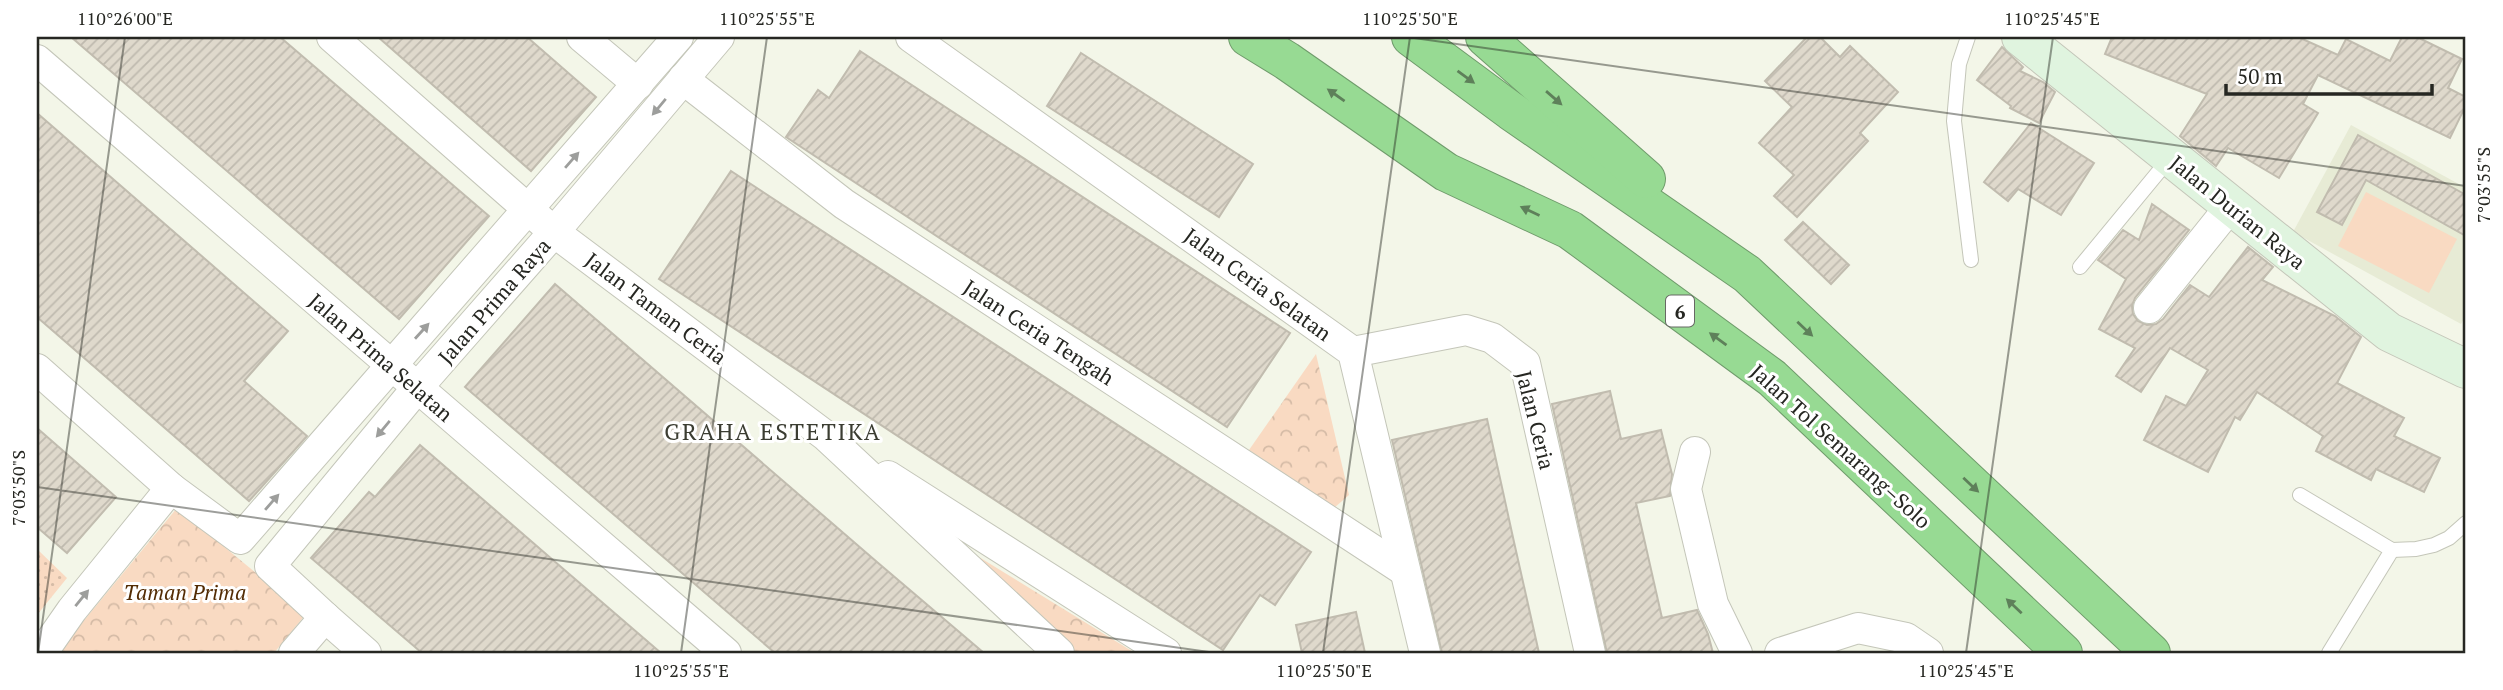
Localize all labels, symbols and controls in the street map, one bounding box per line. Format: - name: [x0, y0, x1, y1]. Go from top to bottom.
- text: 110°26'00"E: [77, 6, 173, 30]
- text: 110°25'55"E: [719, 6, 815, 30]
- text: 110°25'50"E: [1362, 6, 1458, 30]
- text: 110°25'45"E: [2004, 6, 2100, 30]
- scale bar: [2226, 52, 2433, 96]
- text: 50 m: [2237, 62, 2283, 90]
- one-way arrow: [1457, 70, 1475, 84]
- one-way arrow: [1327, 88, 1345, 102]
- one-way arrow: [1546, 90, 1563, 105]
- one-way arrow: [652, 99, 667, 116]
- text: 7°03'55"S: [2471, 147, 2495, 223]
- street label: Jalan Durian Raya: [2164, 149, 2312, 276]
- one-way arrow: [564, 151, 580, 169]
- one-way arrow: [1520, 205, 1541, 216]
- street label: Jalan Ceria Selatan: [1179, 221, 1338, 347]
- street label: Jalan Prima Raya: [432, 232, 557, 370]
- street label: Jalan Taman Ceria: [580, 246, 733, 371]
- street label: Jalan Ceria Tengah: [958, 273, 1120, 391]
- street label: Jalan Prima Selatan: [303, 287, 459, 428]
- road number: 6: [1666, 296, 1694, 326]
- one-way arrow: [1796, 321, 1813, 337]
- one-way arrow: [414, 322, 430, 340]
- one-way arrow: [1709, 332, 1727, 346]
- street label: Jalan Tol Semarang–Solo: [1745, 357, 1937, 535]
- street label: Jalan Ceria: [1510, 368, 1562, 473]
- district label: GRAHA ESTETIKA: [664, 416, 882, 447]
- one-way arrow: [376, 419, 391, 437]
- text: 7°03'50"S: [6, 450, 30, 526]
- one-way arrow: [1962, 477, 1979, 493]
- one-way arrow: [264, 493, 280, 511]
- park label: Taman Prima: [124, 578, 246, 606]
- one-way arrow: [74, 590, 89, 608]
- one-way arrow: [2006, 598, 2023, 614]
- text: 110°25'55"E: [633, 658, 729, 682]
- text: 110°25'50"E: [1276, 658, 1372, 682]
- text: 110°25'45"E: [1918, 658, 2014, 682]

